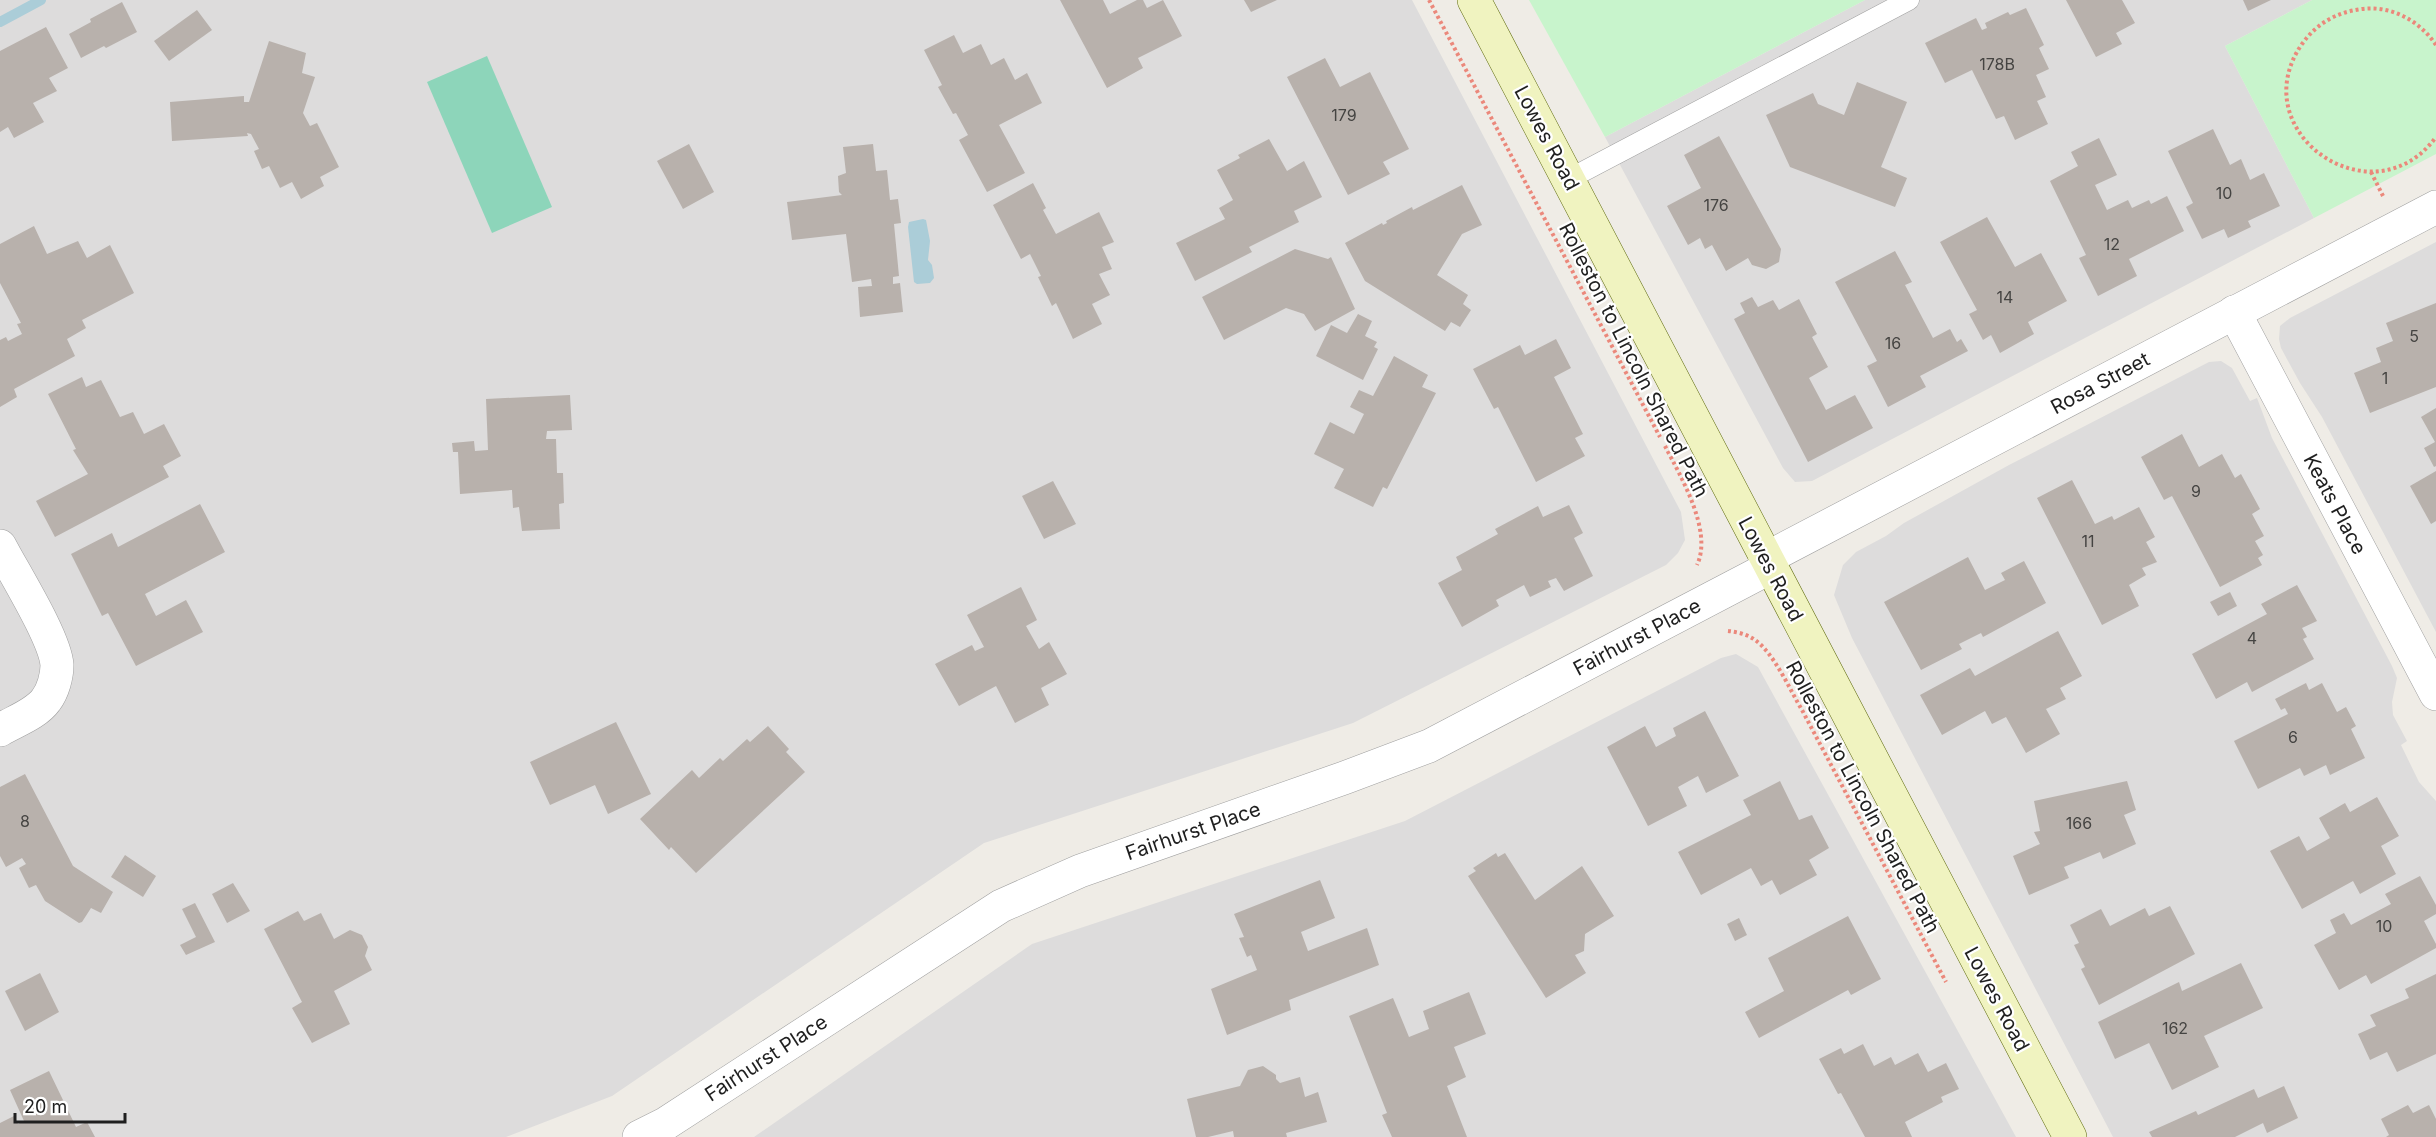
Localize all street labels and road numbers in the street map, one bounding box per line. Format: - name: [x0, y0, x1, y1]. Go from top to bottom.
- street label: Lowes Road: [1509, 82, 1585, 194]
- street label: Rolleston to Lincoln Shared Path: [1554, 219, 1714, 501]
- street label: Rosa Street: [2047, 347, 2154, 419]
- street label: Keats Place: [2299, 450, 2371, 558]
- street label: Lowes Road: [1733, 513, 1809, 625]
- street label: Fairhurst Place: [1569, 593, 1705, 681]
- street label: Rolleston to Lincoln Shared Path: [1781, 657, 1945, 937]
- street label: Fairhurst Place: [1122, 797, 1264, 865]
- street label: Lowes Road: [1959, 943, 2035, 1055]
- street label: Fairhurst Place: [700, 1010, 832, 1106]

